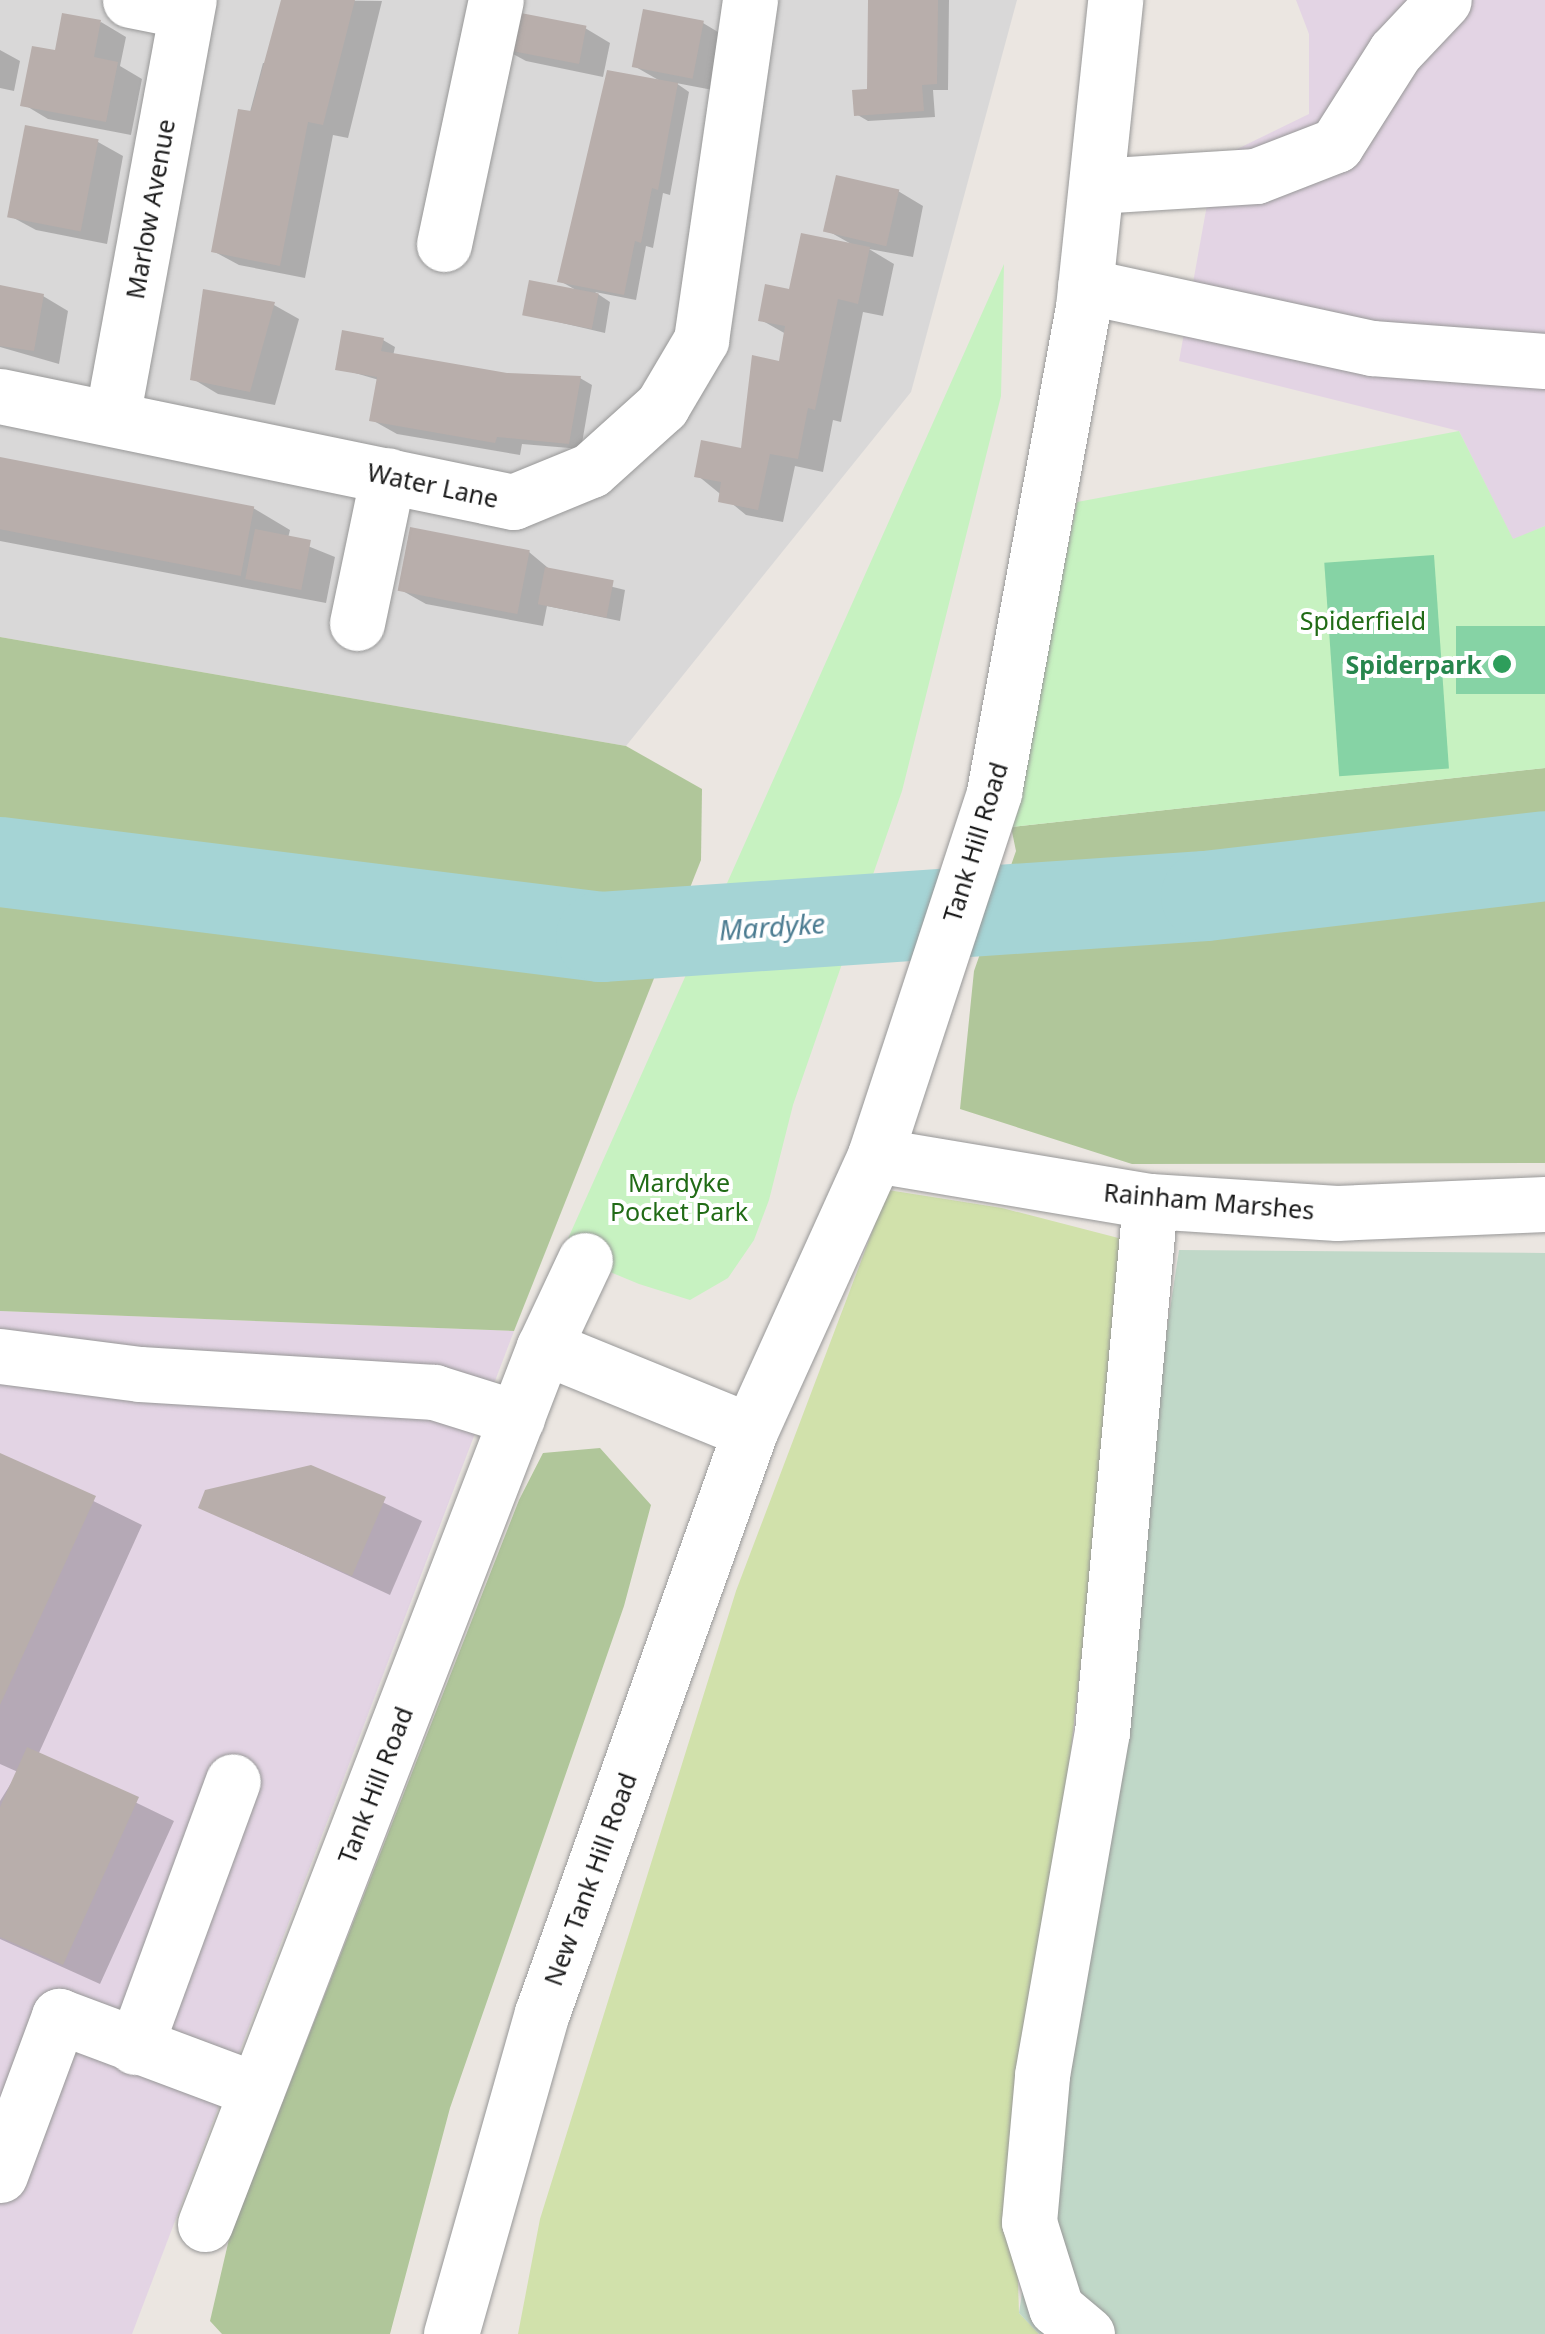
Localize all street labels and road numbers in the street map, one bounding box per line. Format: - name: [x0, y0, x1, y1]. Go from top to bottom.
- street label: Marlow Avenue: [119, 117, 181, 301]
- street label: Water Lane: [365, 456, 501, 514]
- street label: Tank Hill Road: [936, 758, 1014, 926]
- street label: Rainham Marshes: [1102, 1177, 1316, 1225]
- street label: Tank Hill Road: [331, 1702, 419, 1868]
- street label: New Tank Hill Road: [538, 1768, 642, 1990]

